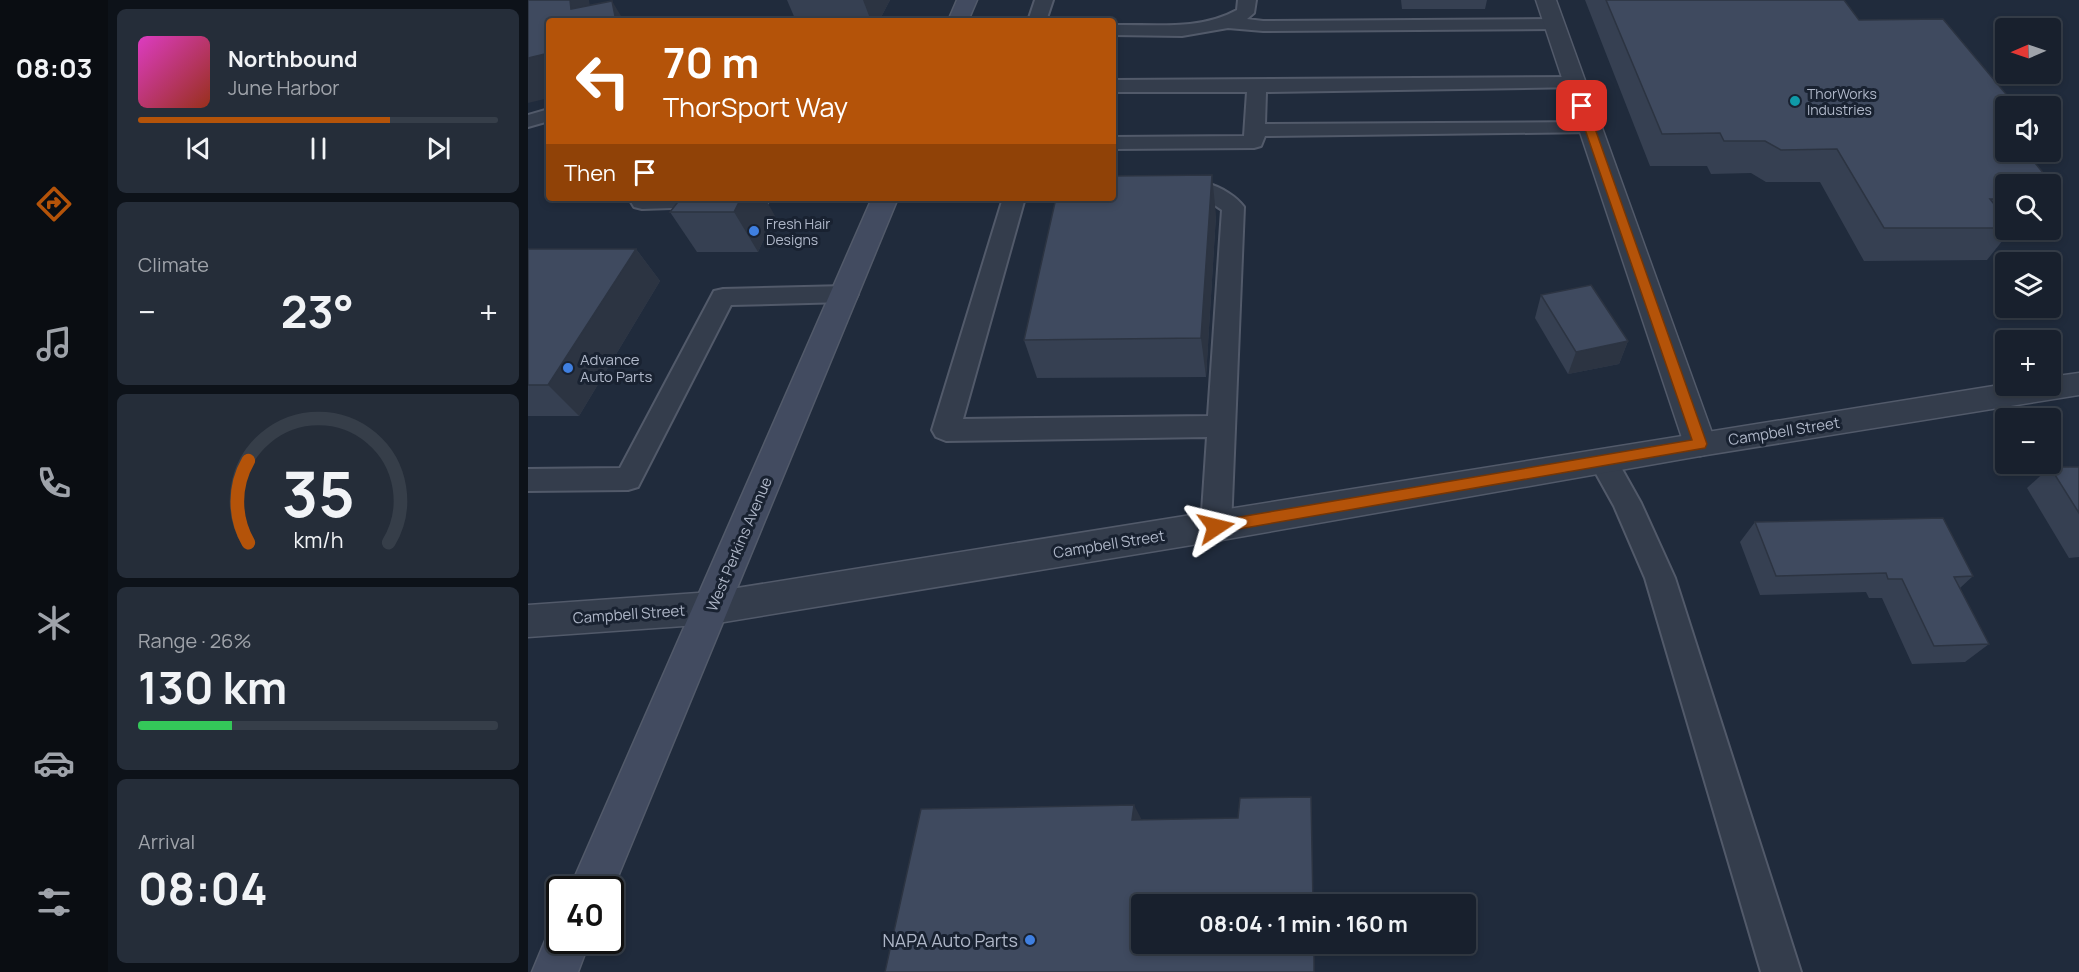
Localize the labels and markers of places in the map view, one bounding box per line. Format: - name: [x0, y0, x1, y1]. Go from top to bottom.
- pin: [1556, 80, 1607, 131]
- place label: ThorWorks Industries: [1807, 84, 1877, 119]
- marker: ThorWorks Industries: [1788, 94, 1802, 108]
- place label: Fresh Hair Designs: [766, 214, 830, 249]
- marker: Fresh Hair Designs: [747, 224, 761, 238]
- place label: Advance Auto Parts: [580, 349, 652, 387]
- marker: Advance Auto Parts: [561, 361, 575, 375]
- place label: NAPA Auto Parts: [883, 928, 1018, 952]
- marker: NAPA Auto Parts: [1023, 933, 1037, 947]

